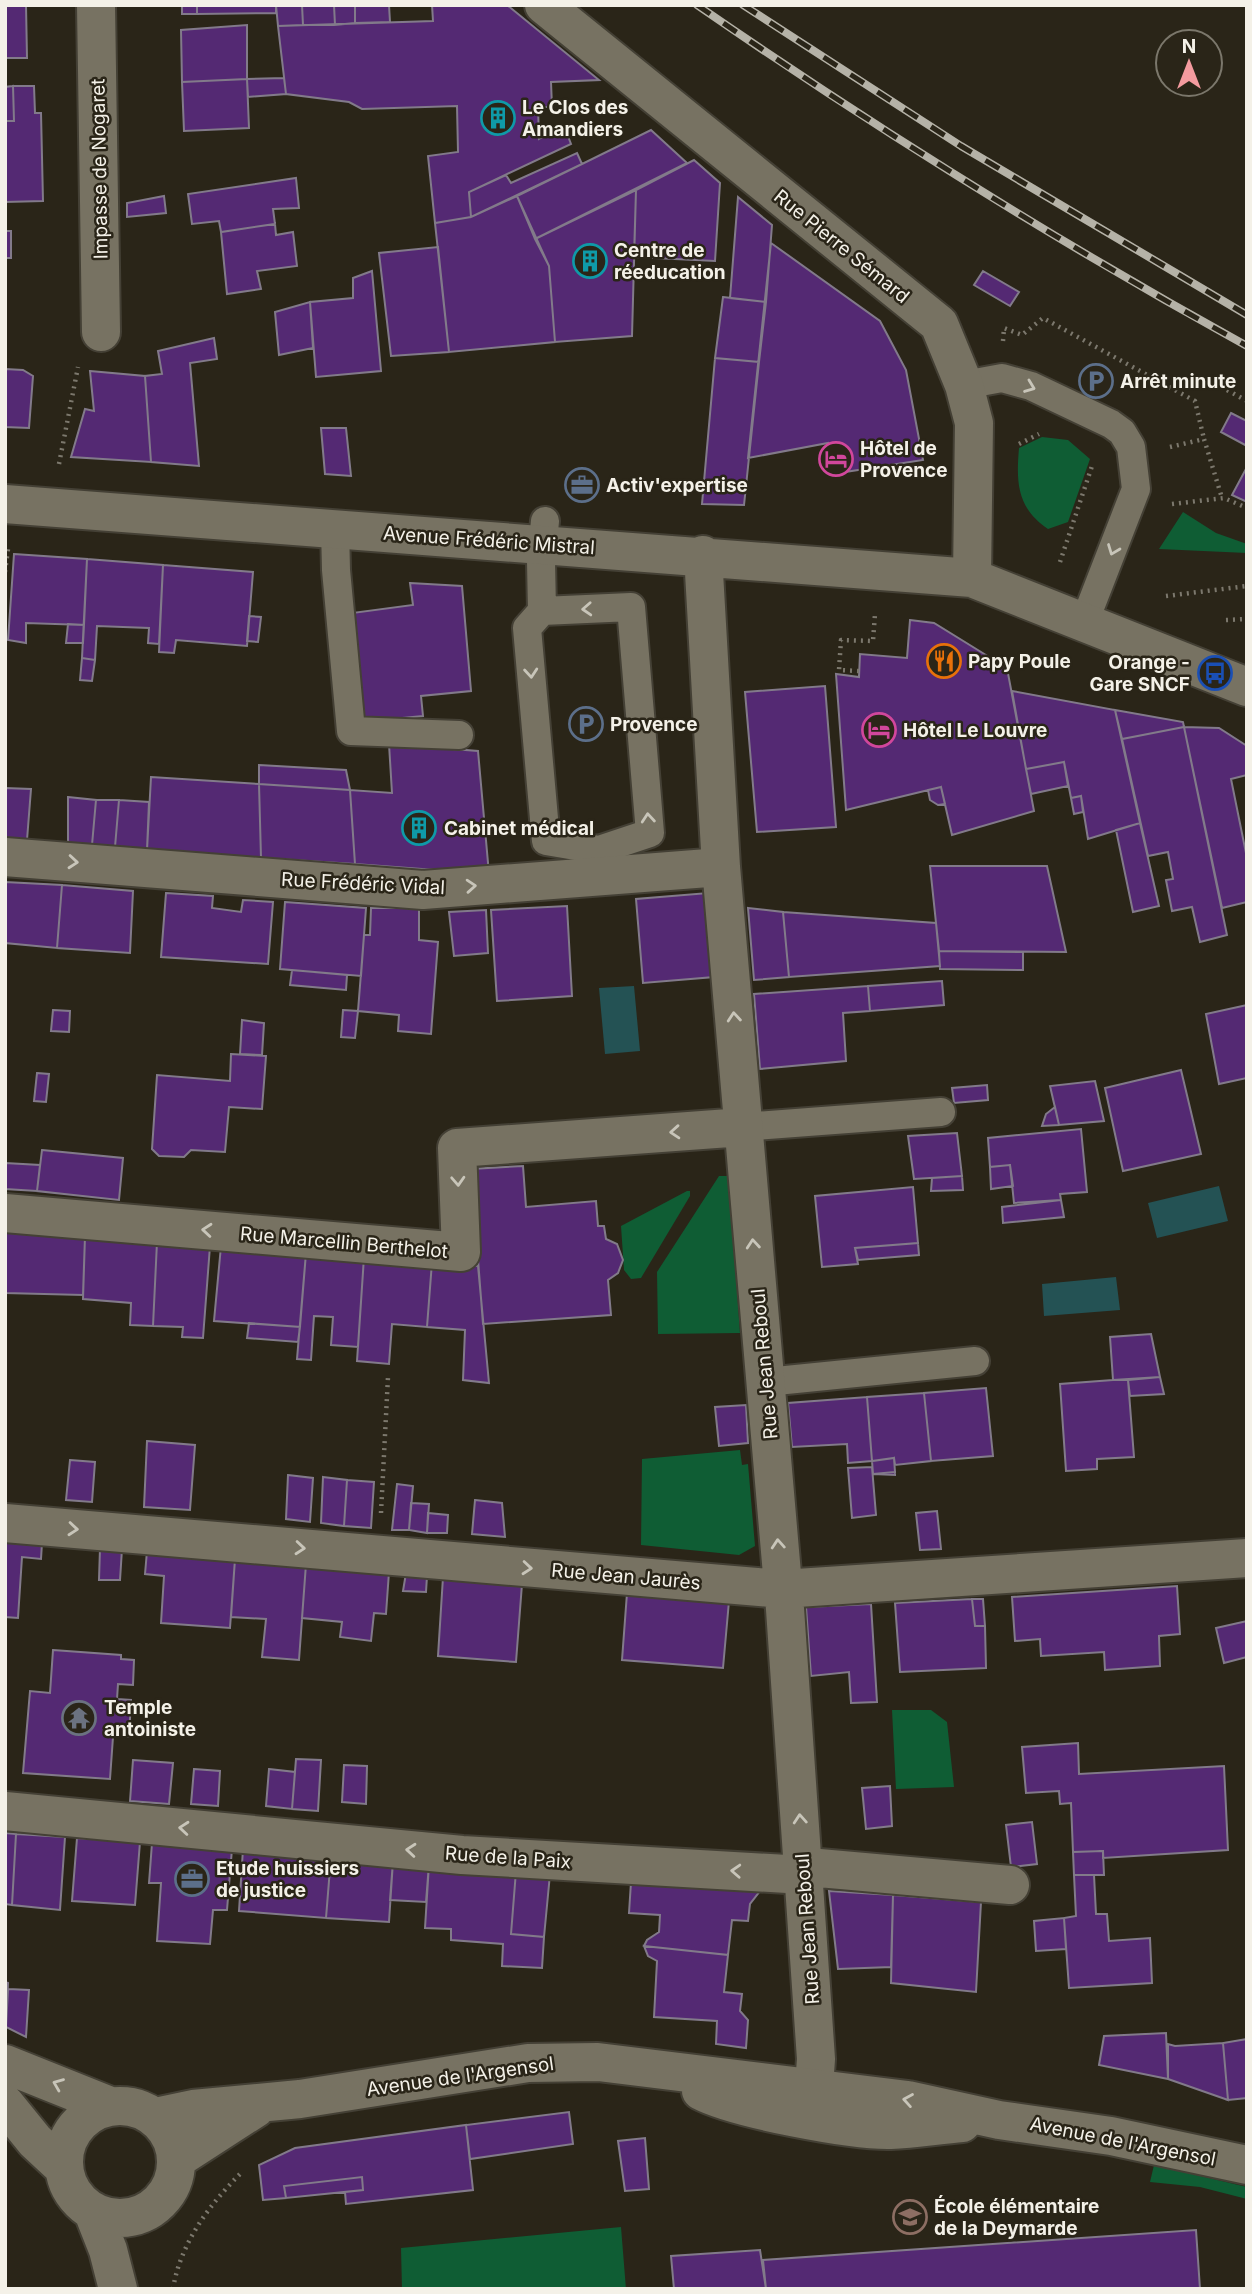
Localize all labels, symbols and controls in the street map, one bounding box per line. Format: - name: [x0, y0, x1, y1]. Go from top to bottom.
- north arrow: [1154, 28, 1224, 98]
- text: N: [1182, 35, 1196, 58]
- street label: Impasse de Nogaret: [86, 78, 113, 260]
- place label: Le Clos des Amandiers: [522, 96, 629, 141]
- building icon: Le Clos des Amandiers: [479, 99, 517, 137]
- street label: Rue Pierre Sémard: [769, 185, 914, 308]
- place label: Centre de réeducation: [614, 239, 726, 284]
- building icon: Centre de réeducation: [571, 242, 609, 280]
- parking icon: Arrêt minute: [1077, 362, 1115, 400]
- place label: Arrêt minute: [1120, 370, 1236, 393]
- one-way arrow: [1024, 379, 1036, 393]
- place label: Hôtel de Provence: [860, 437, 948, 482]
- hotel icon: Hôtel de Provence: [817, 440, 855, 478]
- office icon: Activ'expertise: [563, 466, 601, 504]
- place label: Activ'expertise: [606, 474, 748, 497]
- street label: Avenue Frédéric Mistral: [382, 522, 596, 559]
- one-way arrow: [1108, 543, 1122, 555]
- one-way arrow: [581, 601, 592, 616]
- restaurant icon: Papy Poule: [925, 642, 963, 680]
- place label: Papy Poule: [968, 650, 1071, 673]
- place label: Orange - Gare SNCF: [1089, 651, 1190, 696]
- bus stop icon: Orange - Gare SNCF: [1196, 654, 1234, 692]
- one-way arrow: [523, 668, 538, 679]
- parking icon: Provence: [567, 705, 605, 743]
- hotel icon: Hôtel Le Louvre: [860, 711, 898, 749]
- place label: Provence: [610, 713, 698, 736]
- place label: Hôtel Le Louvre: [903, 719, 1047, 742]
- building icon: Cabinet médical: [400, 809, 438, 847]
- one-way arrow: [641, 812, 656, 823]
- place label: Cabinet médical: [444, 817, 594, 840]
- one-way arrow: [68, 854, 79, 869]
- street label: Rue Frédéric Vidal: [280, 868, 445, 899]
- one-way arrow: [466, 879, 477, 894]
- one-way arrow: [727, 1012, 742, 1023]
- one-way arrow: [669, 1124, 680, 1139]
- one-way arrow: [450, 1176, 465, 1187]
- street label: Rue Marcellin Berthelot: [239, 1222, 449, 1263]
- one-way arrow: [202, 1223, 213, 1238]
- one-way arrow: [746, 1238, 761, 1249]
- street label: Rue Jean Reboul: [746, 1288, 783, 1440]
- one-way arrow: [68, 1521, 79, 1536]
- one-way arrow: [771, 1538, 786, 1549]
- one-way arrow: [295, 1540, 306, 1555]
- street label: Rue Jean Jaurès: [550, 1559, 702, 1594]
- one-way arrow: [521, 1560, 532, 1575]
- place label: Temple antoiniste: [104, 1696, 196, 1741]
- temple icon: Temple antoiniste: [60, 1699, 98, 1737]
- one-way arrow: [793, 1814, 808, 1825]
- one-way arrow: [179, 1821, 190, 1836]
- street label: Rue de la Paix: [444, 1842, 572, 1873]
- one-way arrow: [405, 1843, 416, 1858]
- street label: Rue Jean Reboul: [791, 1853, 824, 2005]
- place label: Etude huissiers de justice: [216, 1857, 359, 1902]
- office icon: Etude huissiers de justice: [173, 1860, 211, 1898]
- one-way arrow: [730, 1864, 741, 1879]
- street label: Avenue de l'Argensol: [365, 2052, 555, 2101]
- one-way arrow: [53, 2078, 66, 2092]
- one-way arrow: [902, 2094, 914, 2109]
- street label: Avenue de l'Argensol: [1028, 2112, 1218, 2171]
- place label: École élémentaire de la Deymarde: [934, 2195, 1099, 2240]
- school or university icon: École élémentaire de la Deymarde: [891, 2198, 929, 2236]

